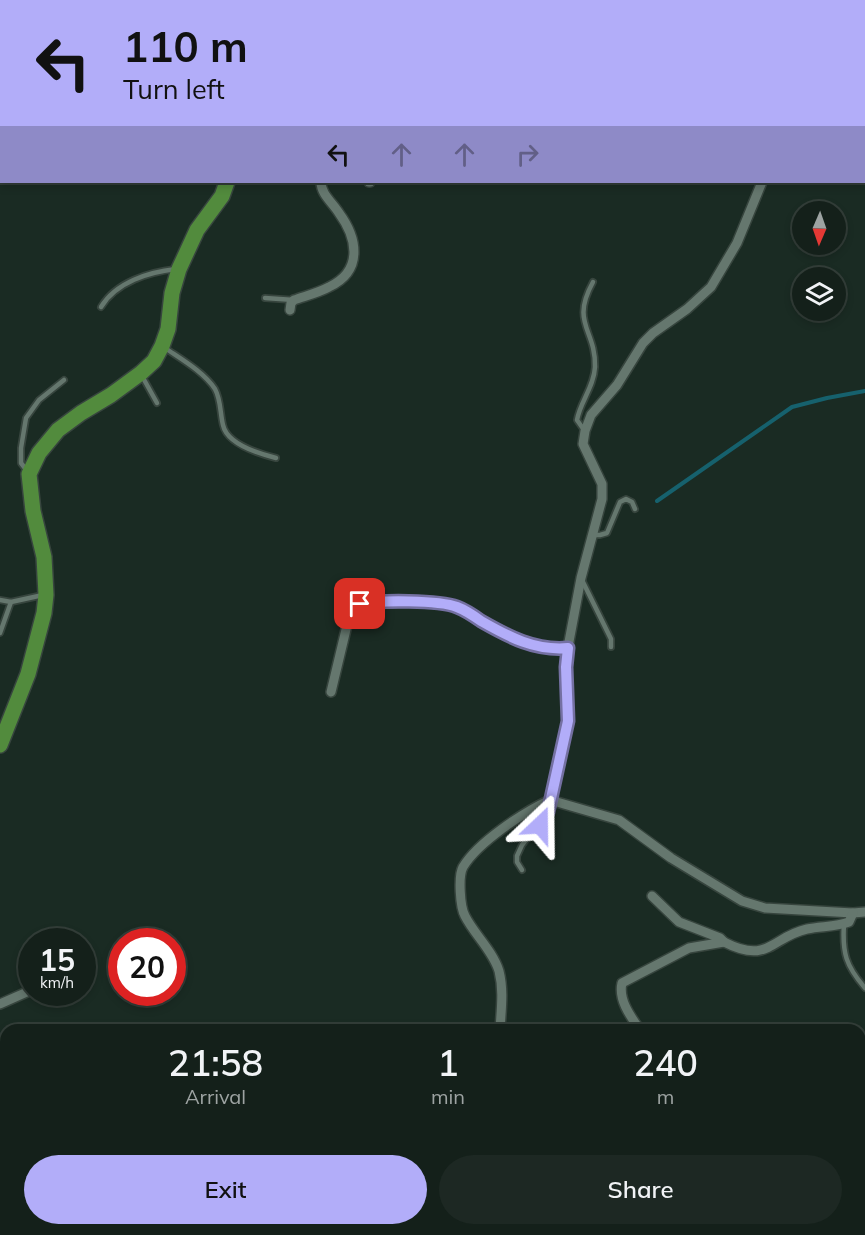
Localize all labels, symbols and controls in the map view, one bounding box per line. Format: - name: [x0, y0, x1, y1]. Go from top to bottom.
- text: 110 m: [123, 20, 248, 73]
- icon: left: [24, 24, 102, 102]
- text: Turn left: [123, 72, 225, 106]
- icon: left: [322, 138, 355, 171]
- icon: ahead: [385, 138, 418, 171]
- icon: ahead: [448, 138, 481, 171]
- icon: right: [511, 138, 544, 171]
- north arrow: [792, 201, 846, 255]
- map controls: [792, 201, 846, 321]
- button: layers: [792, 267, 846, 321]
- pin: [334, 578, 385, 629]
- icon: arrive: [343, 587, 376, 620]
- position arrow: [508, 793, 572, 857]
- speed limit sign: 20: [108, 928, 186, 1006]
- text: 15: [39, 941, 75, 979]
- text: km/h: [40, 973, 74, 992]
- text: 21:58: [168, 1040, 263, 1085]
- text: 1: [437, 1040, 459, 1085]
- text: 240: [633, 1040, 698, 1085]
- text: Arrival: [185, 1084, 246, 1109]
- text: min: [431, 1084, 465, 1109]
- text: m: [657, 1084, 674, 1109]
- button: Exit: [24, 1155, 427, 1224]
- button: Share: [439, 1155, 842, 1224]

